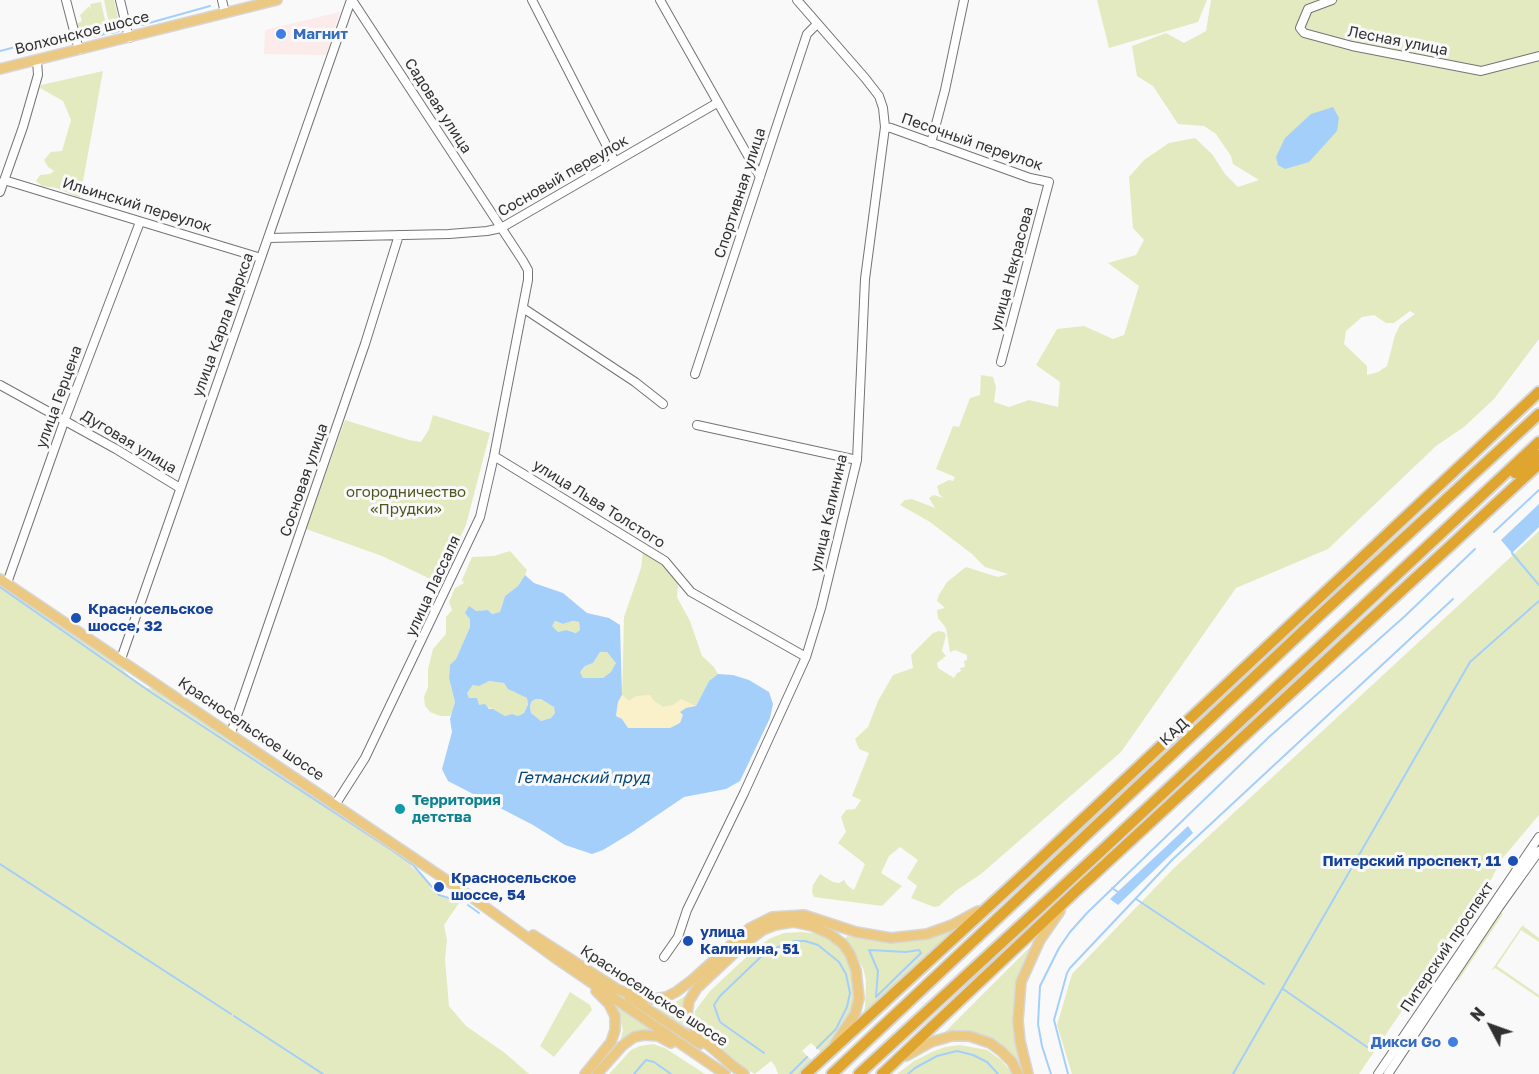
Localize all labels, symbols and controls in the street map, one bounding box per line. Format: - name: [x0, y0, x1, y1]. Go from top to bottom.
- street label: Волхонское шоссе: [13, 8, 151, 58]
- street label: Лесная улица: [1346, 22, 1450, 60]
- place label: Магнит: [293, 25, 348, 43]
- marker: Магнит: [274, 27, 288, 41]
- street label: Садовая улица: [401, 55, 475, 157]
- street label: Песочный переулок: [899, 109, 1045, 175]
- street label: Спортивная улица: [710, 125, 770, 261]
- street label: Сосновый переулок: [495, 131, 631, 221]
- street label: Ильинский переулок: [60, 174, 214, 236]
- street label: улица Некрасова: [987, 205, 1037, 333]
- street label: улица Карла Маркса: [189, 250, 257, 400]
- street label: улица Герцена: [32, 343, 86, 451]
- street label: Дуговая улица: [78, 406, 180, 478]
- street label: Сосновая улица: [276, 421, 332, 539]
- street label: улица Калинина: [807, 452, 851, 574]
- street label: улица Льва Толстого: [529, 456, 669, 552]
- park label: огородничество «Прудки»: [346, 483, 466, 518]
- street label: улица Лассаля: [402, 533, 464, 639]
- place label: Красносельское шоссе, 32: [88, 600, 213, 635]
- marker: Красносельское шоссе, 32: [69, 611, 83, 625]
- street label: Красносельское шоссе: [175, 673, 327, 785]
- street label: КАД: [1156, 714, 1192, 750]
- water label: Гетманский пруд: [516, 768, 650, 788]
- place label: Территория детства: [412, 791, 501, 826]
- marker: Территория детства: [393, 802, 407, 816]
- place label: Питерский проспект, 11: [1323, 852, 1501, 870]
- marker: Питерский проспект, 11: [1506, 854, 1520, 868]
- place label: Красносельское шоссе, 54: [451, 869, 576, 904]
- street label: Питерский проспект: [1397, 878, 1497, 1016]
- marker: Красносельское шоссе, 54: [432, 880, 446, 894]
- place label: улица Калинина, 51: [700, 923, 799, 958]
- marker: улица Калинина, 51: [681, 934, 695, 948]
- street label: Красносельское шоссе: [577, 942, 731, 1050]
- north arrow: [1461, 996, 1521, 1056]
- text: N: [1466, 1003, 1489, 1025]
- place label: Дикси Go: [1371, 1033, 1441, 1051]
- marker: Дикси Go: [1446, 1035, 1460, 1049]

